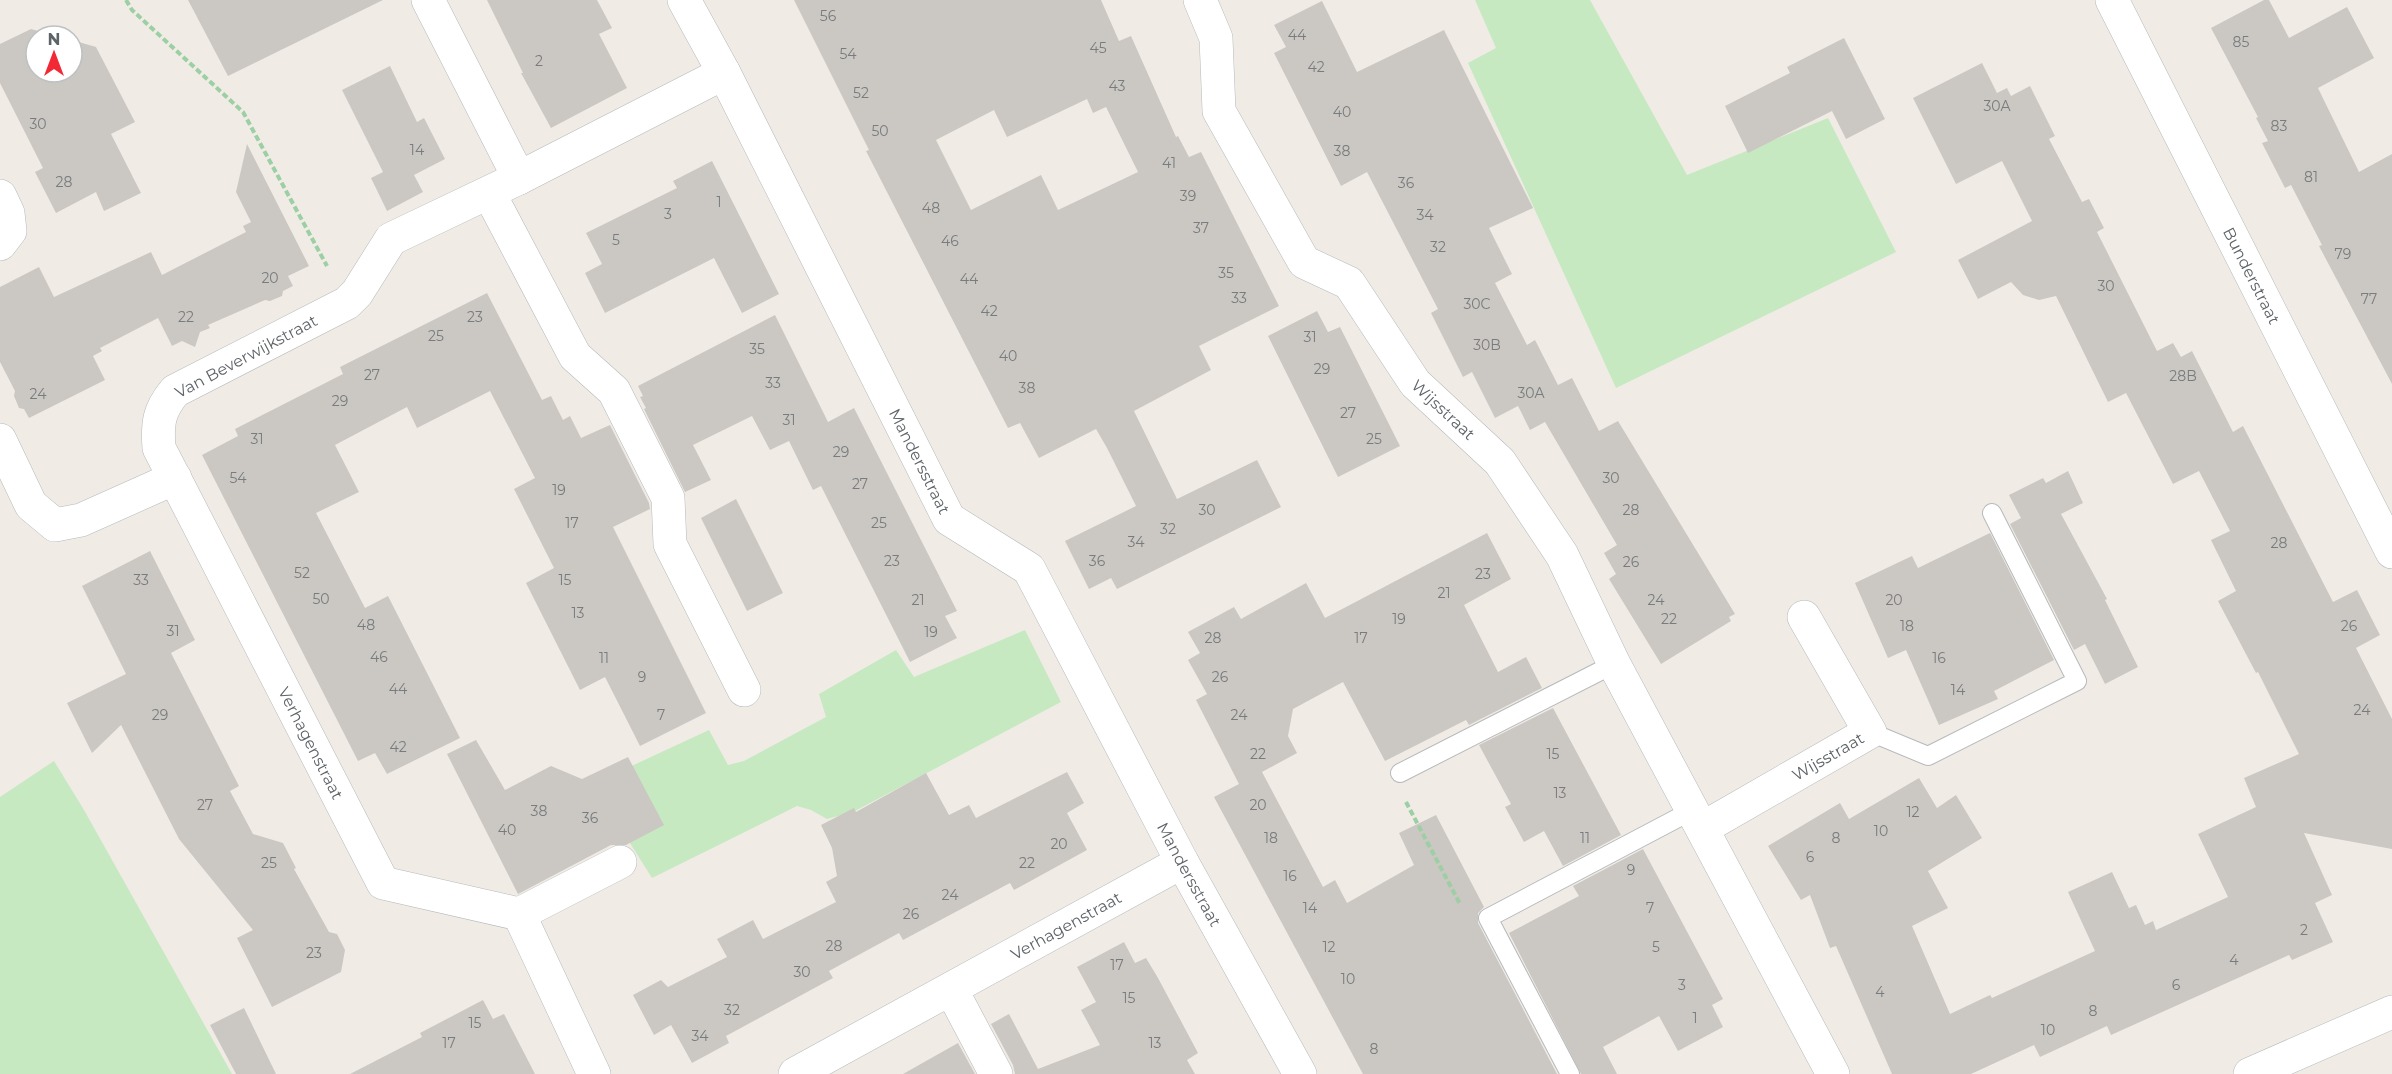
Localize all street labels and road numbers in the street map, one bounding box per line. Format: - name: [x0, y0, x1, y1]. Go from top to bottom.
- street label: Bunderstraat: [2219, 224, 2284, 328]
- street label: Van Beverwijkstraat: [172, 311, 321, 402]
- street label: Wijsstraat: [1408, 376, 1479, 444]
- street label: Mandersstraat: [885, 405, 954, 518]
- street label: Verhagenstraat: [274, 684, 347, 803]
- street label: Wijsstraat: [1789, 728, 1868, 785]
- street label: Mandersstraat: [1153, 819, 1225, 930]
- street label: Verhagenstraat: [1008, 888, 1125, 964]

